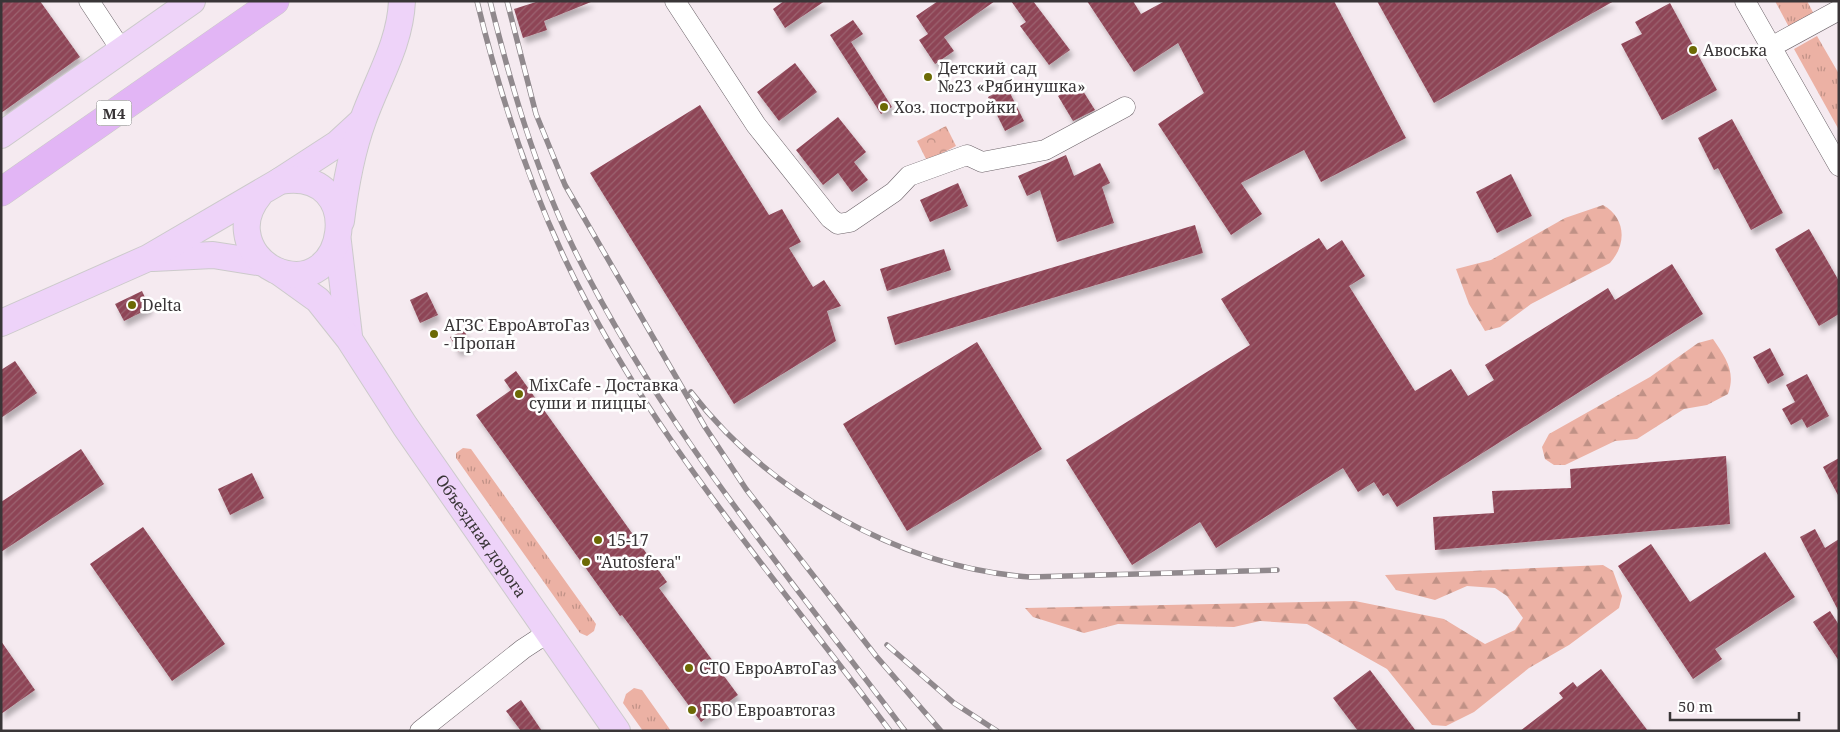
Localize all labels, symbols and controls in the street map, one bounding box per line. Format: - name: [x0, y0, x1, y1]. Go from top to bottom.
- place label: Авоська: [1703, 39, 1767, 61]
- marker: Авоська: [1687, 44, 1699, 56]
- place label: Детский сад №23 «Рябинушка»: [938, 57, 1085, 97]
- marker: Детский сад №23 «Рябинушка»: [922, 71, 934, 83]
- place label: Хоз. постройки: [894, 96, 1016, 118]
- road number: M4: [96, 100, 132, 126]
- marker: Хоз. постройки: [878, 101, 890, 113]
- place label: Delta: [142, 294, 182, 316]
- marker: Delta: [126, 299, 138, 311]
- place label: АГЗС ЕвроАвтоГаз - Пропан: [444, 314, 590, 354]
- marker: АГЗС ЕвроАвтоГаз - Пропан: [428, 328, 440, 340]
- place label: MixCafe - Доставка суши и пиццы: [529, 374, 679, 414]
- marker: MixCafe - Доставка суши и пиццы: [513, 388, 525, 400]
- street label: Объездная дорога: [431, 470, 532, 602]
- place label: 15-17: [608, 529, 649, 551]
- marker: 15-17: [592, 534, 604, 546]
- place label: "Autosfera": [596, 551, 681, 573]
- marker: "Autosfera": [580, 556, 592, 568]
- place label: СТО ЕвроАвтоГаз: [699, 657, 837, 679]
- marker: СТО ЕвроАвтоГаз: [683, 662, 695, 674]
- scale bar: [1670, 690, 1799, 722]
- text: 50 m: [1678, 696, 1713, 716]
- place label: ГБО Евроавтогаз: [702, 699, 835, 721]
- marker: ГБО Евроавтогаз: [686, 704, 698, 716]

